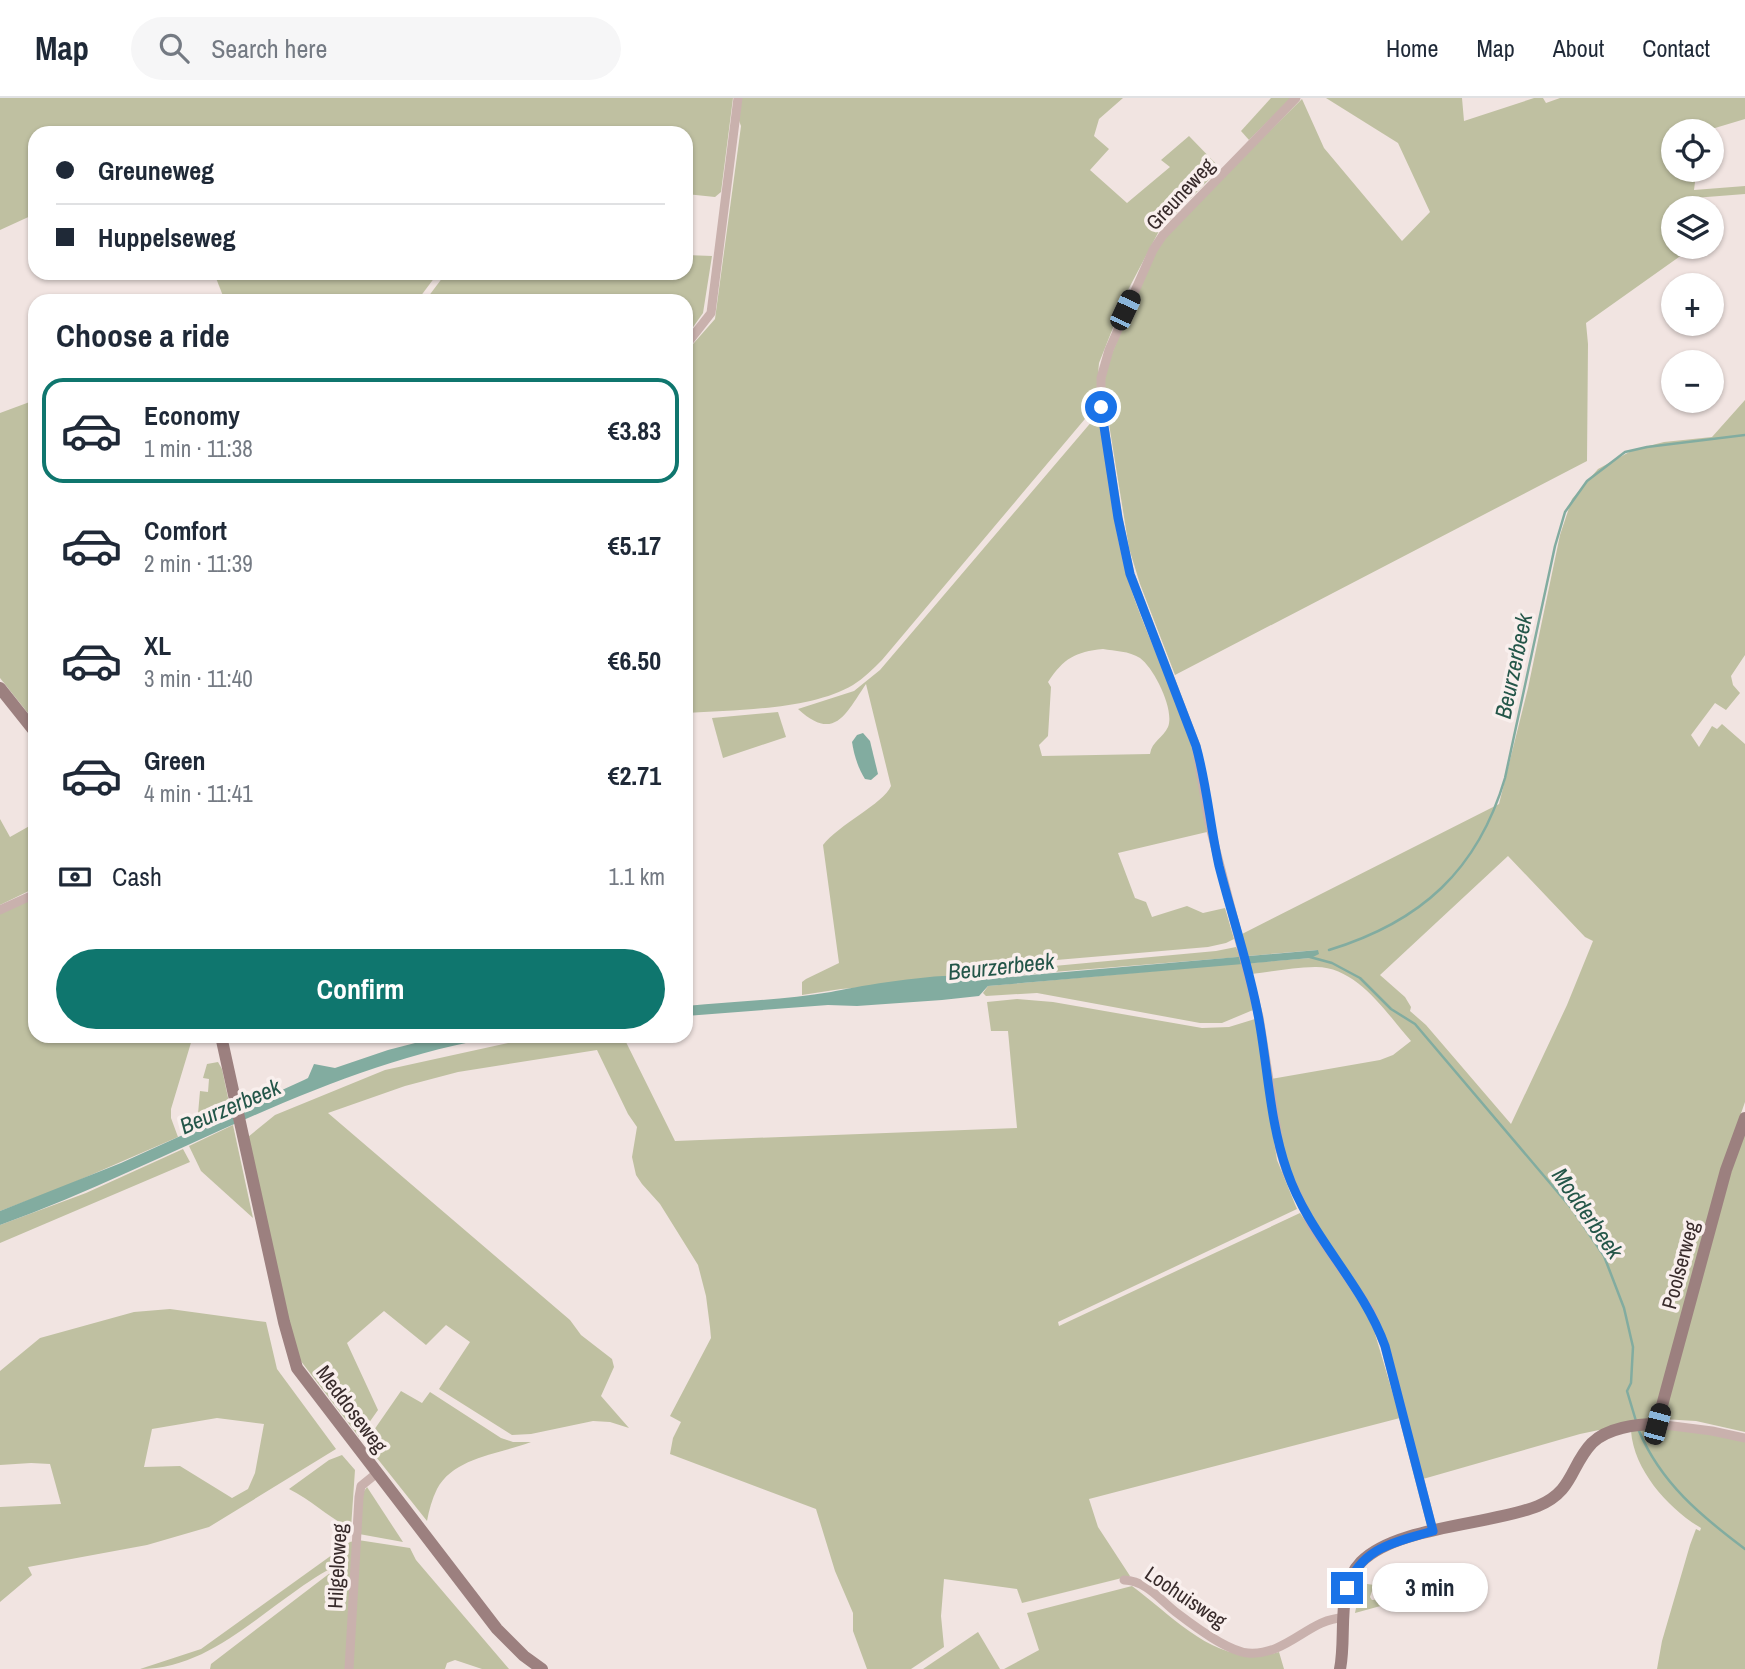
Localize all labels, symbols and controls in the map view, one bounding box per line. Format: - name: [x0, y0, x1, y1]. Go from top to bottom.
- search box: [131, 17, 621, 80]
- text: Map: [35, 26, 89, 70]
- icon: search: [155, 29, 193, 67]
- text: Search here: [211, 31, 327, 66]
- text: Home: [1386, 32, 1438, 64]
- text: Map: [1476, 32, 1515, 64]
- text: About: [1553, 32, 1604, 64]
- text: Contact: [1642, 32, 1710, 64]
- map controls: [1661, 119, 1724, 413]
- button: locate: [1661, 119, 1724, 182]
- street label: Greuneweg: [1139, 151, 1221, 236]
- text: Greuneweg: [98, 153, 214, 188]
- button: layers: [1661, 196, 1724, 259]
- text: Huppelseweg: [98, 220, 235, 255]
- button: +: [1661, 273, 1724, 336]
- car: [1107, 287, 1144, 333]
- text: Choose a ride: [56, 314, 230, 357]
- button: −: [1661, 350, 1724, 413]
- route start: [1085, 391, 1117, 423]
- text: Economy: [144, 398, 240, 433]
- icon: car: [60, 399, 123, 462]
- text: €3.83: [608, 413, 661, 448]
- text: 1 min · 11:38: [144, 433, 253, 464]
- text: Comfort: [144, 513, 227, 548]
- icon: car: [60, 514, 123, 577]
- text: €5.17: [608, 528, 661, 563]
- text: 2 min · 11:39: [144, 548, 253, 579]
- water label: Beurzerbeek: [1487, 609, 1540, 722]
- text: XL: [144, 628, 171, 663]
- icon: car: [60, 629, 123, 692]
- text: €6.50: [608, 643, 661, 678]
- text: 3 min · 11:40: [144, 663, 253, 694]
- text: Green: [144, 743, 206, 778]
- icon: car: [60, 744, 123, 807]
- text: €2.71: [608, 758, 661, 793]
- text: 4 min · 11:41: [144, 778, 253, 809]
- icon: cash: [56, 858, 94, 896]
- text: Cash: [112, 859, 162, 894]
- text: 1.1 km: [608, 861, 665, 892]
- water label: Beurzerbeek: [946, 945, 1057, 987]
- button: Confirm: [56, 949, 665, 1029]
- water label: Beurzerbeek: [175, 1070, 287, 1141]
- water label: Modderbeek: [1545, 1161, 1632, 1266]
- street label: Poolserweg: [1654, 1217, 1706, 1312]
- street label: Meddoseweg: [310, 1359, 395, 1459]
- car: [1642, 1401, 1673, 1447]
- street label: Hilgeloweg: [320, 1522, 354, 1609]
- street label: Loohuisweg: [1139, 1559, 1233, 1635]
- callout: 3 min: [1372, 1564, 1487, 1612]
- route end: [1331, 1572, 1363, 1604]
- text: 3 min: [1405, 1572, 1455, 1603]

